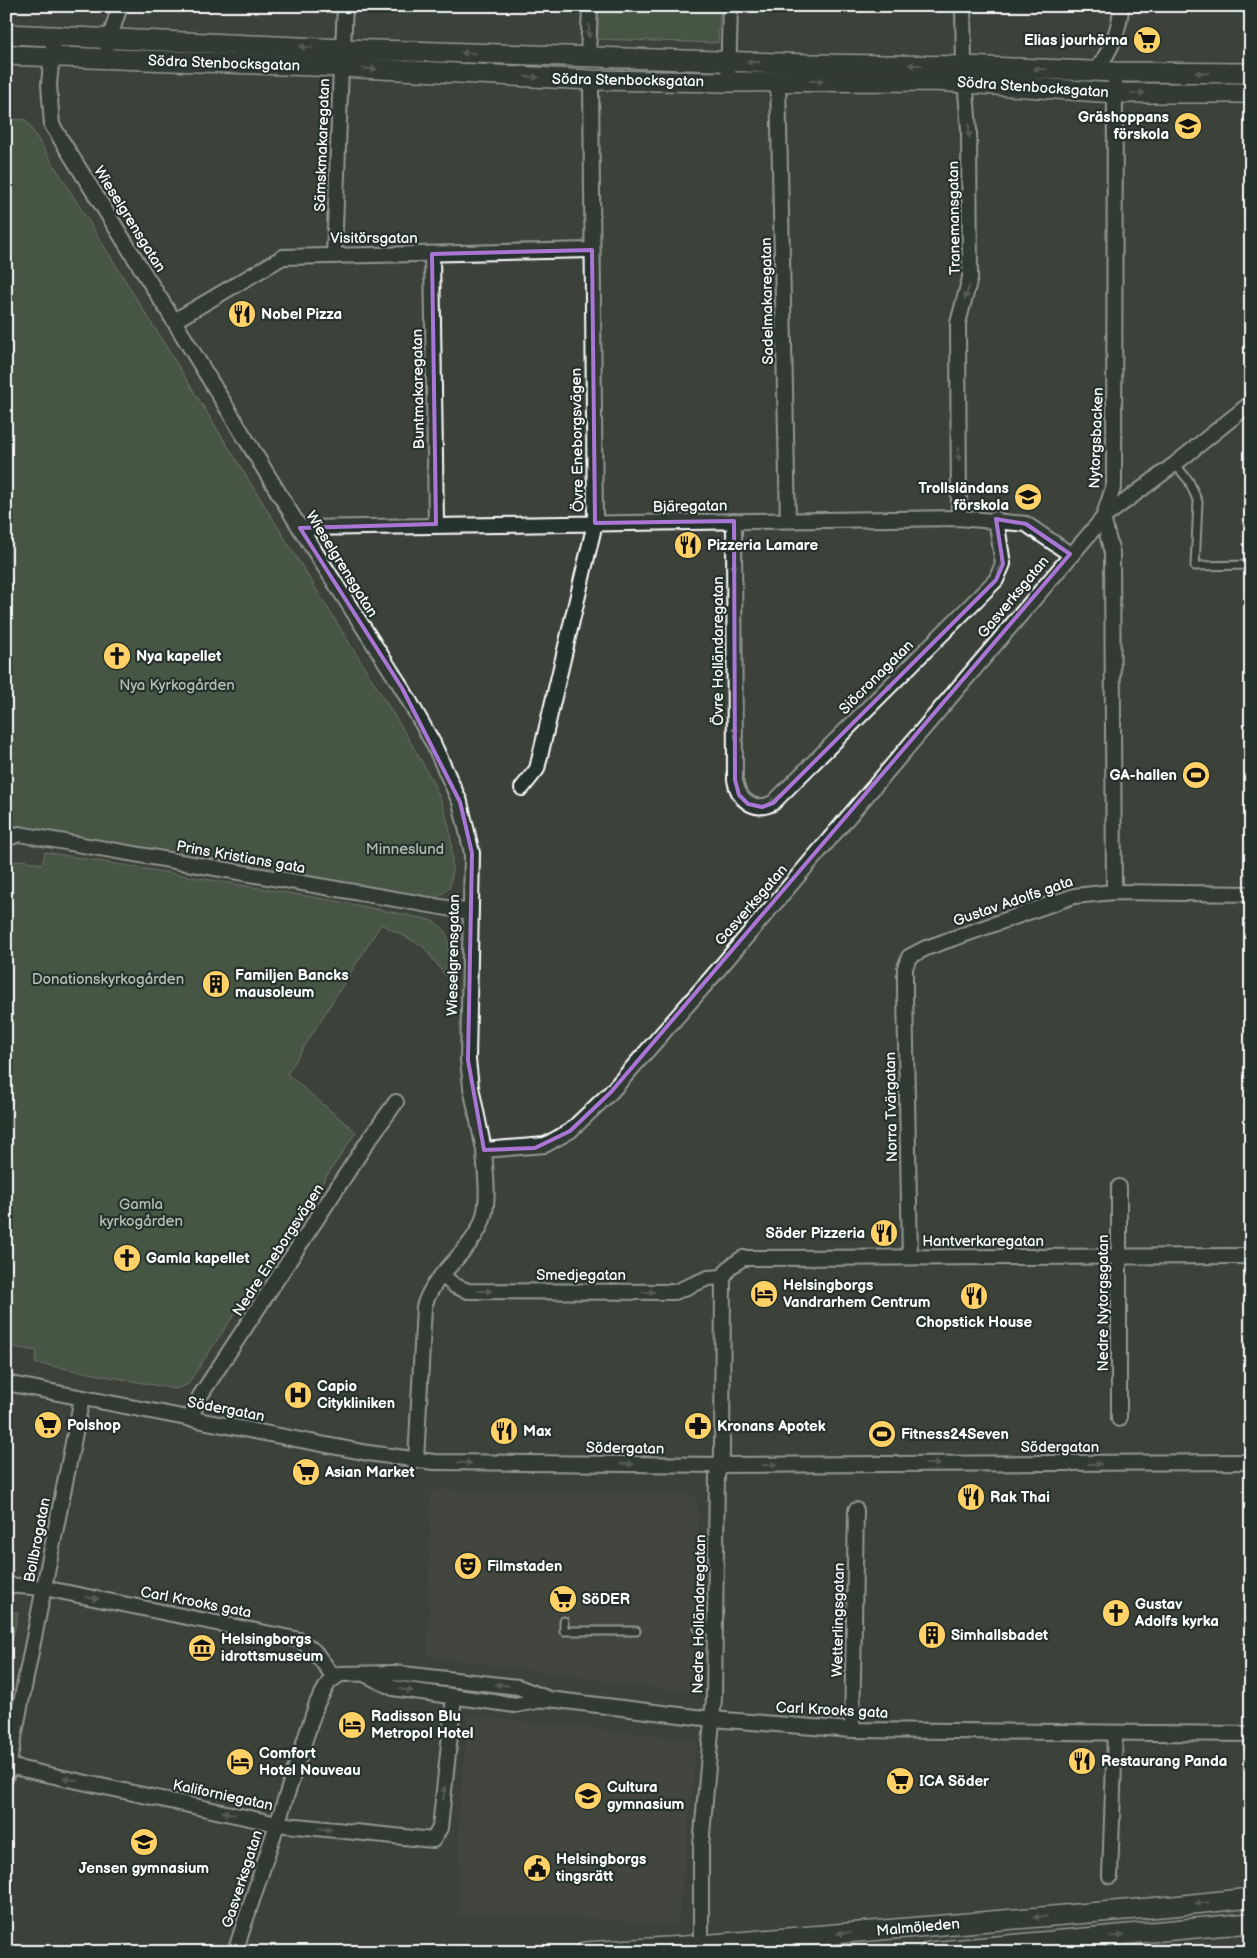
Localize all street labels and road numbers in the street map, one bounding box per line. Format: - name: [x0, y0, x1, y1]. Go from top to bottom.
- street label: Södra Stenbocksgatan: [148, 51, 300, 76]
- street label: Södra Stenbocksgatan: [552, 70, 704, 91]
- street label: Södra Stenbocksgatan: [956, 73, 1110, 102]
- street label: Sämskmakaregatan: [311, 78, 334, 212]
- street label: Tranemansgatan: [944, 161, 965, 275]
- street label: Wieselgrensgatan: [89, 163, 170, 276]
- street label: Visitörsgatan: [330, 229, 418, 248]
- street label: Sadelmakaregatan: [757, 237, 778, 365]
- street label: Buntmakaregatan: [408, 329, 429, 449]
- street label: Övre Eneborgsvägen: [567, 368, 588, 512]
- street label: Nytorgsbacken: [1085, 387, 1108, 489]
- street label: Bjäregatan: [653, 496, 727, 517]
- street label: Wieselgrensgatan: [301, 508, 382, 621]
- street label: Gasverksgatan: [973, 552, 1053, 642]
- street label: Övre Holländaregatan: [709, 576, 728, 726]
- street label: Siöcronagatan: [835, 636, 918, 719]
- street label: Prins Kristians gata: [175, 837, 307, 878]
- street label: Gasverksgatan: [711, 861, 792, 950]
- street label: Gustav Adolfs gata: [951, 872, 1076, 931]
- street label: Wieselgrensgatan: [443, 894, 464, 1016]
- street label: Norra Tvärgatan: [881, 1052, 902, 1162]
- street label: Nedre Eneborgsvägen: [229, 1181, 328, 1320]
- street label: Hantverkaregatan: [922, 1232, 1044, 1251]
- street label: Nedre Nytorgsgatan: [1094, 1234, 1113, 1372]
- street label: Smedjegatan: [536, 1266, 626, 1285]
- street label: Södergatan: [186, 1393, 266, 1426]
- street label: Södergatan: [586, 1438, 664, 1459]
- street label: Södergatan: [1021, 1438, 1099, 1457]
- street label: Bollbrogatan: [20, 1496, 55, 1584]
- street label: Nedre Holländaregatan: [689, 1534, 710, 1694]
- street label: Wetterlingsgatan: [828, 1563, 849, 1677]
- street label: Carl Krooks gata: [139, 1582, 253, 1623]
- street label: Carl Krooks gata: [775, 1698, 889, 1723]
- street label: Kaliforniegatan: [171, 1776, 275, 1815]
- street label: Gasverksgatan: [218, 1828, 267, 1930]
- street label: Malmöleden: [876, 1914, 961, 1941]

